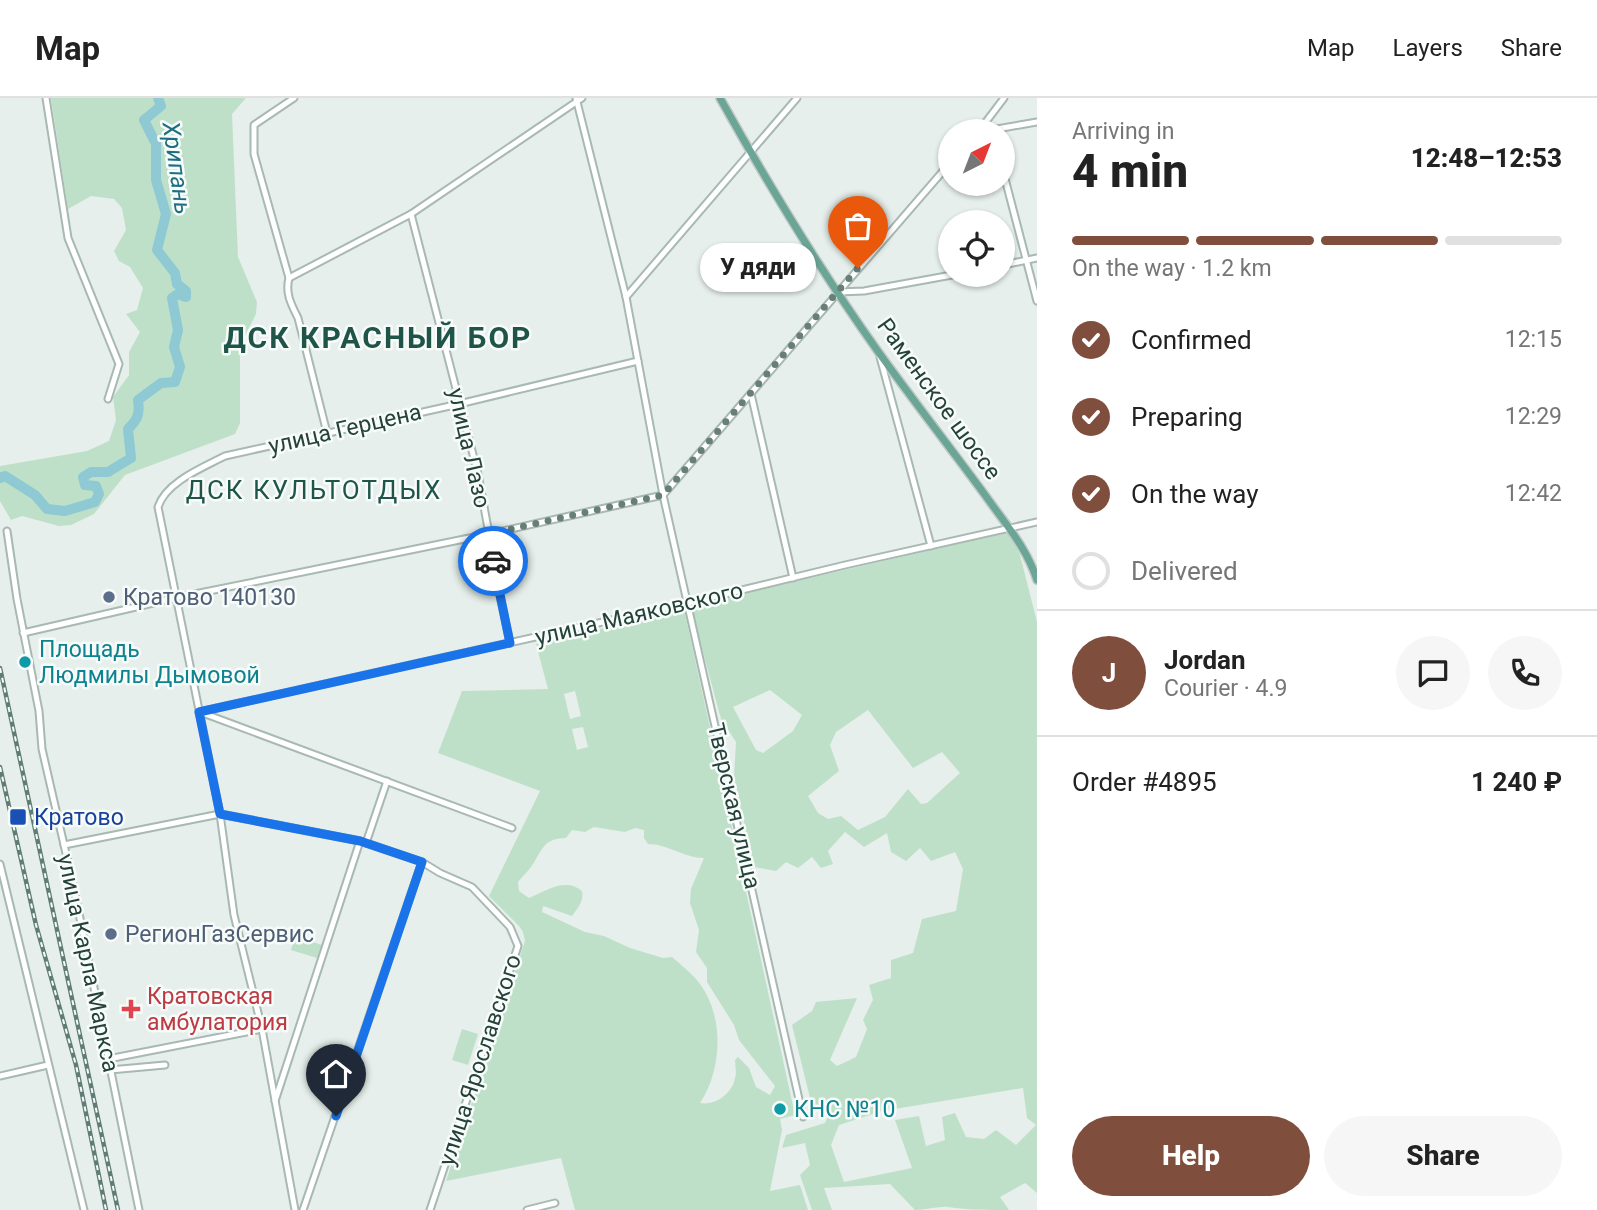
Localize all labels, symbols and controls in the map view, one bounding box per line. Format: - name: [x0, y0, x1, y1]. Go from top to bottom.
- text: Map: [35, 29, 100, 68]
- text: Map: [1307, 34, 1355, 62]
- text: Layers: [1393, 34, 1463, 62]
- text: Share: [1501, 34, 1562, 62]
- text: Arriving in: [1072, 118, 1175, 145]
- water label: Хрипань: [157, 119, 197, 216]
- north arrow: [938, 119, 1015, 196]
- map controls: [938, 119, 1015, 287]
- text: 12:48–12:53: [1411, 143, 1562, 173]
- text: 4 min: [1072, 144, 1188, 198]
- pin: [828, 196, 888, 268]
- icon: bag: [839, 207, 877, 245]
- button: locate: [938, 210, 1015, 287]
- callout: У дяди: [700, 244, 816, 292]
- text: У дяди: [720, 254, 796, 281]
- text: On the way · 1.2 km: [1072, 255, 1272, 282]
- street label: Раменское шоссе: [871, 313, 1007, 485]
- district label: ДСК КРАСНЫЙ БОР: [224, 320, 532, 355]
- icon: check: [1072, 321, 1110, 359]
- text: Confirmed: [1131, 325, 1252, 355]
- text: 12:15: [1505, 326, 1562, 353]
- street label: улица Лазо: [442, 385, 496, 511]
- street label: улица Герцена: [266, 398, 424, 460]
- icon: check: [1072, 398, 1110, 436]
- text: Preparing: [1131, 402, 1243, 432]
- text: 12:29: [1505, 403, 1562, 430]
- district label: ДСК КУЛЬТОТДЫХ: [186, 475, 442, 505]
- icon: check: [1072, 475, 1110, 513]
- text: On the way: [1131, 479, 1259, 509]
- text: 12:42: [1505, 480, 1562, 507]
- courier: [458, 526, 528, 596]
- icon: car: [474, 542, 512, 580]
- text: Delivered: [1131, 556, 1238, 586]
- street label: улица Маяковского: [532, 577, 746, 651]
- place label: Кратово 140130: [123, 584, 296, 611]
- marker: Кратово 140130: [101, 589, 117, 605]
- place label: Площадь Людмилы Дымовой: [39, 636, 260, 689]
- button: chat: [1396, 636, 1470, 710]
- button: phone: [1488, 636, 1562, 710]
- text: Jordan: [1164, 645, 1246, 675]
- marker: Площадь Людмилы Дымовой: [17, 654, 33, 670]
- text: J: [1102, 658, 1116, 688]
- text: Courier · 4.9: [1164, 675, 1287, 702]
- street label: Тверская улица: [702, 720, 766, 892]
- text: Order #4895: [1072, 767, 1217, 797]
- text: 1 240 ₽: [1471, 767, 1562, 797]
- place label: Кратово: [34, 804, 124, 831]
- marker: Кратово: [8, 807, 28, 827]
- street label: улица Карла Маркса: [52, 851, 124, 1075]
- place label: РегионГазСервис: [125, 921, 314, 948]
- marker: РегионГазСервис: [103, 926, 119, 942]
- street label: улица Ярославского: [433, 951, 527, 1169]
- place label: Кратовская амбулатория: [147, 983, 288, 1036]
- marker: Кратовская амбулатория: [121, 999, 141, 1019]
- pin: [306, 1044, 366, 1116]
- icon: home: [317, 1055, 355, 1093]
- place label: КНС №10: [794, 1096, 895, 1123]
- marker: КНС №10: [772, 1101, 788, 1117]
- button: Help: [1072, 1116, 1310, 1196]
- button: Share: [1324, 1116, 1562, 1196]

